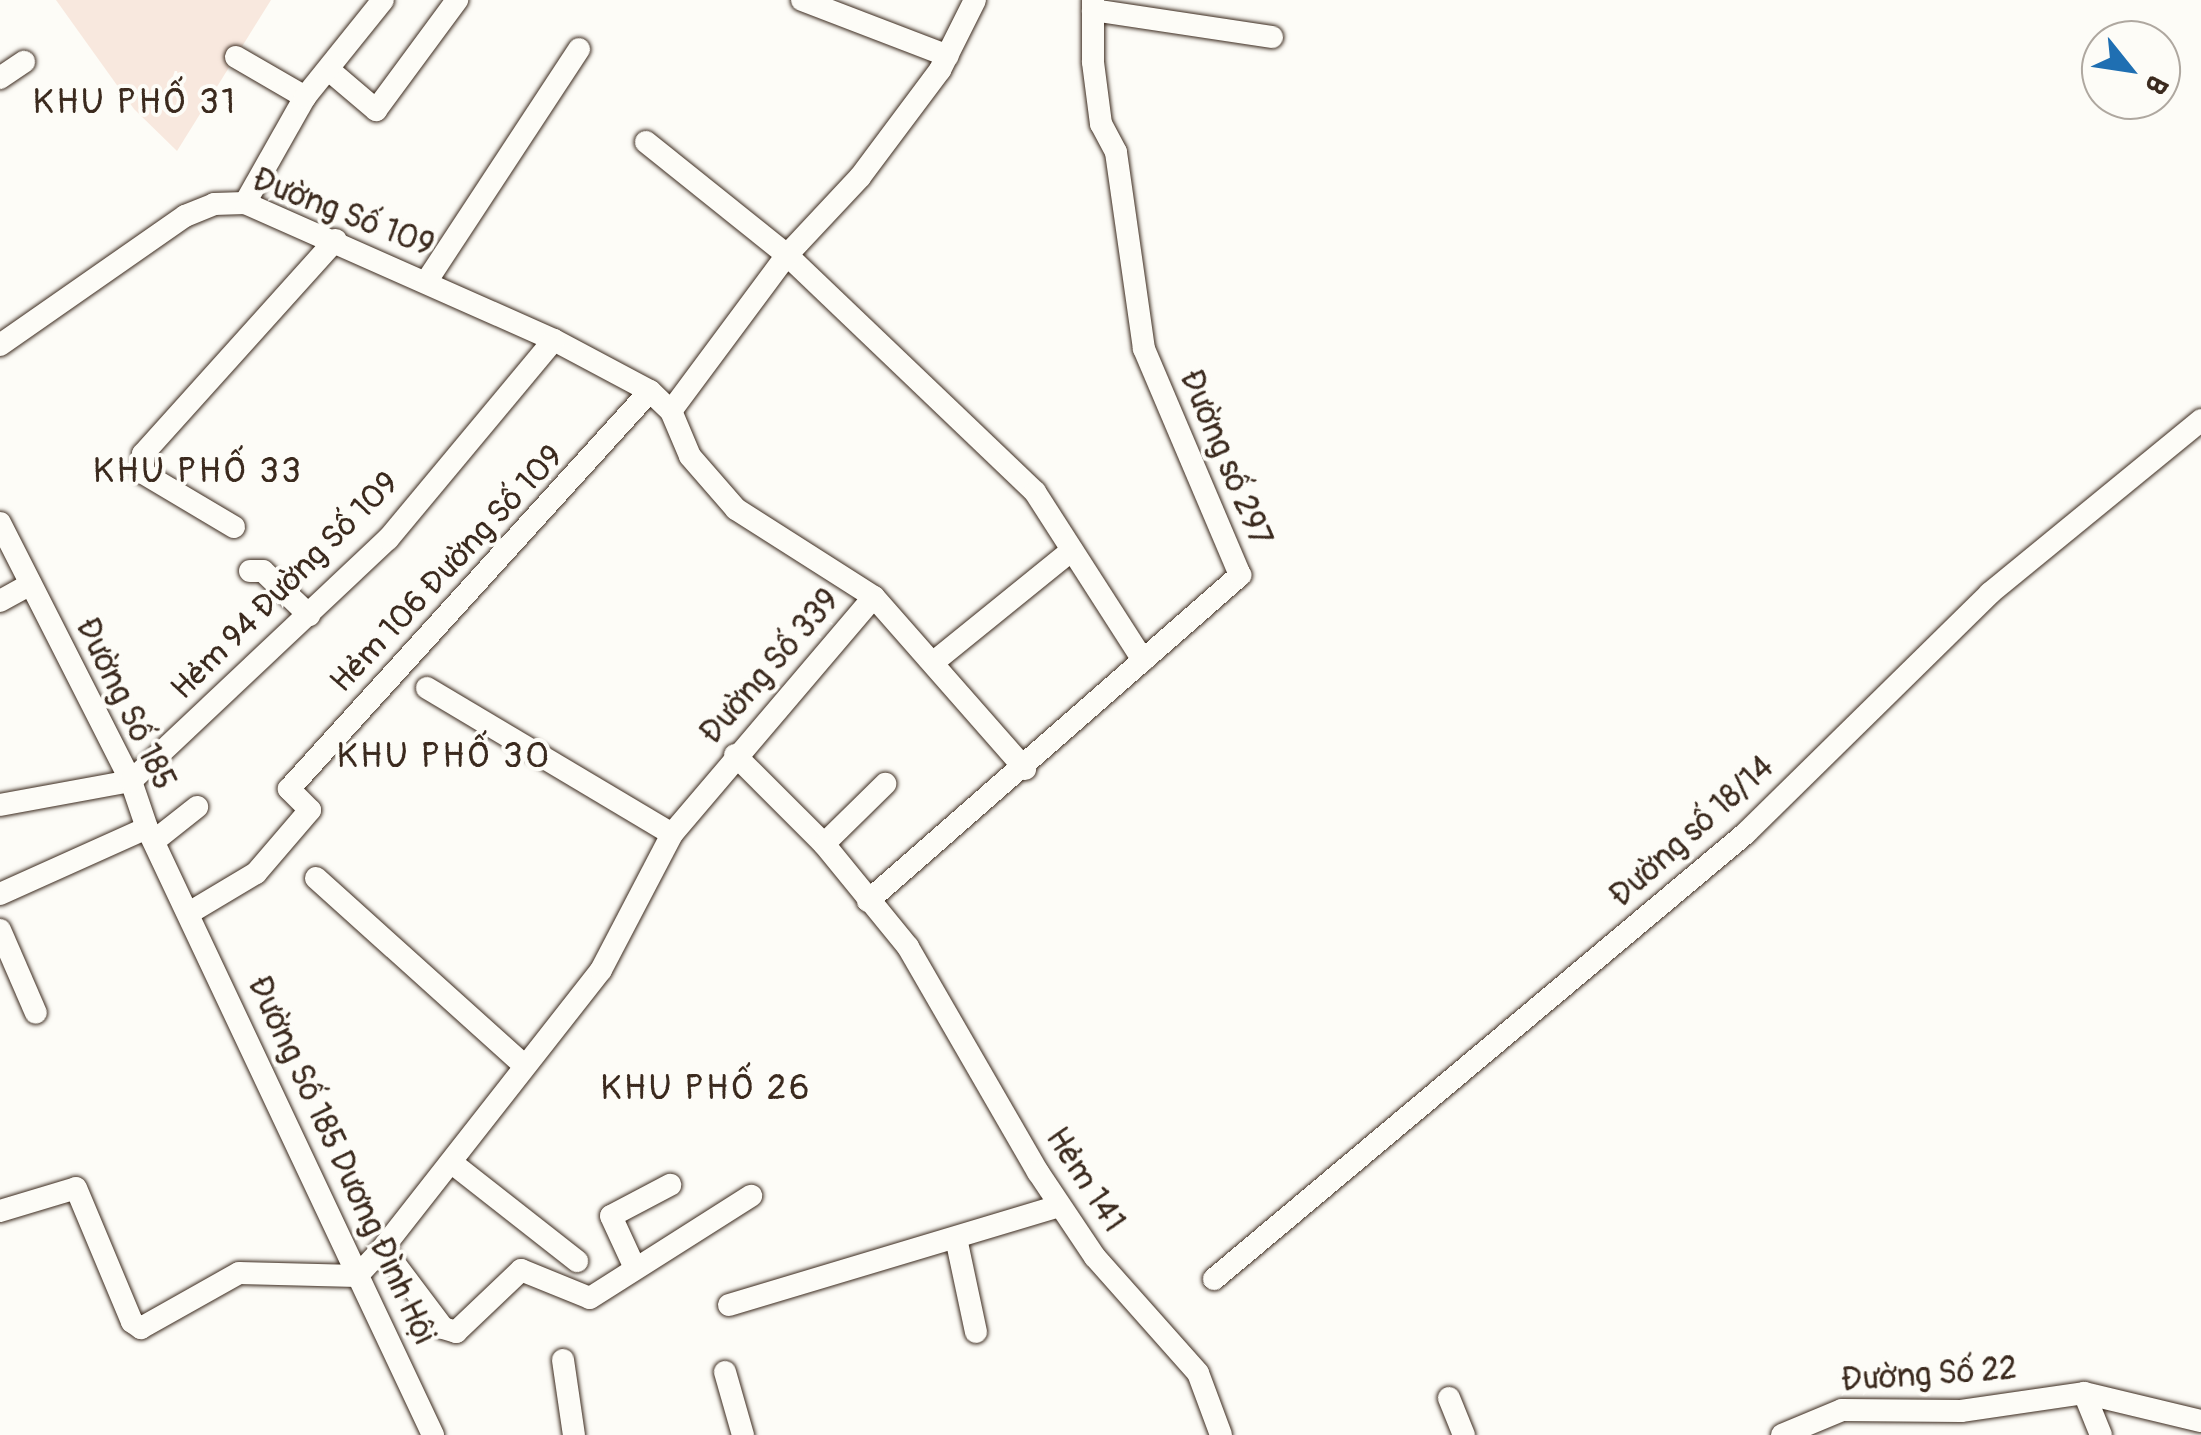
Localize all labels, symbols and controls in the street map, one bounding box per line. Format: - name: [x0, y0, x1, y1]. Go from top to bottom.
- north arrow: [2081, 20, 2181, 120]
- text: B: [2137, 69, 2175, 100]
- district label: KHU PHỐ 31: [33, 81, 237, 123]
- street label: Đường Số 109: [247, 161, 439, 265]
- street label: Đường số 297: [1171, 364, 1279, 552]
- street label: Hẻm 106 Đường Số 109: [323, 438, 571, 700]
- district label: KHU PHỐ 33: [93, 450, 303, 492]
- street label: Hẻm 94 Đường Số 109: [163, 464, 407, 708]
- street label: Đường Số 339: [692, 582, 848, 752]
- street label: Đường Số 185: [67, 612, 183, 796]
- district label: KHU PHỐ 30: [336, 735, 552, 777]
- street label: Đường số 18/14: [1602, 748, 1782, 916]
- street label: Đường Số 185 Dương Đình Hội: [239, 970, 443, 1350]
- district label: KHU PHỐ 26: [600, 1067, 812, 1109]
- street label: Hẻm 141: [1037, 1121, 1133, 1239]
- street label: Đường Số 22: [1840, 1350, 2018, 1400]

